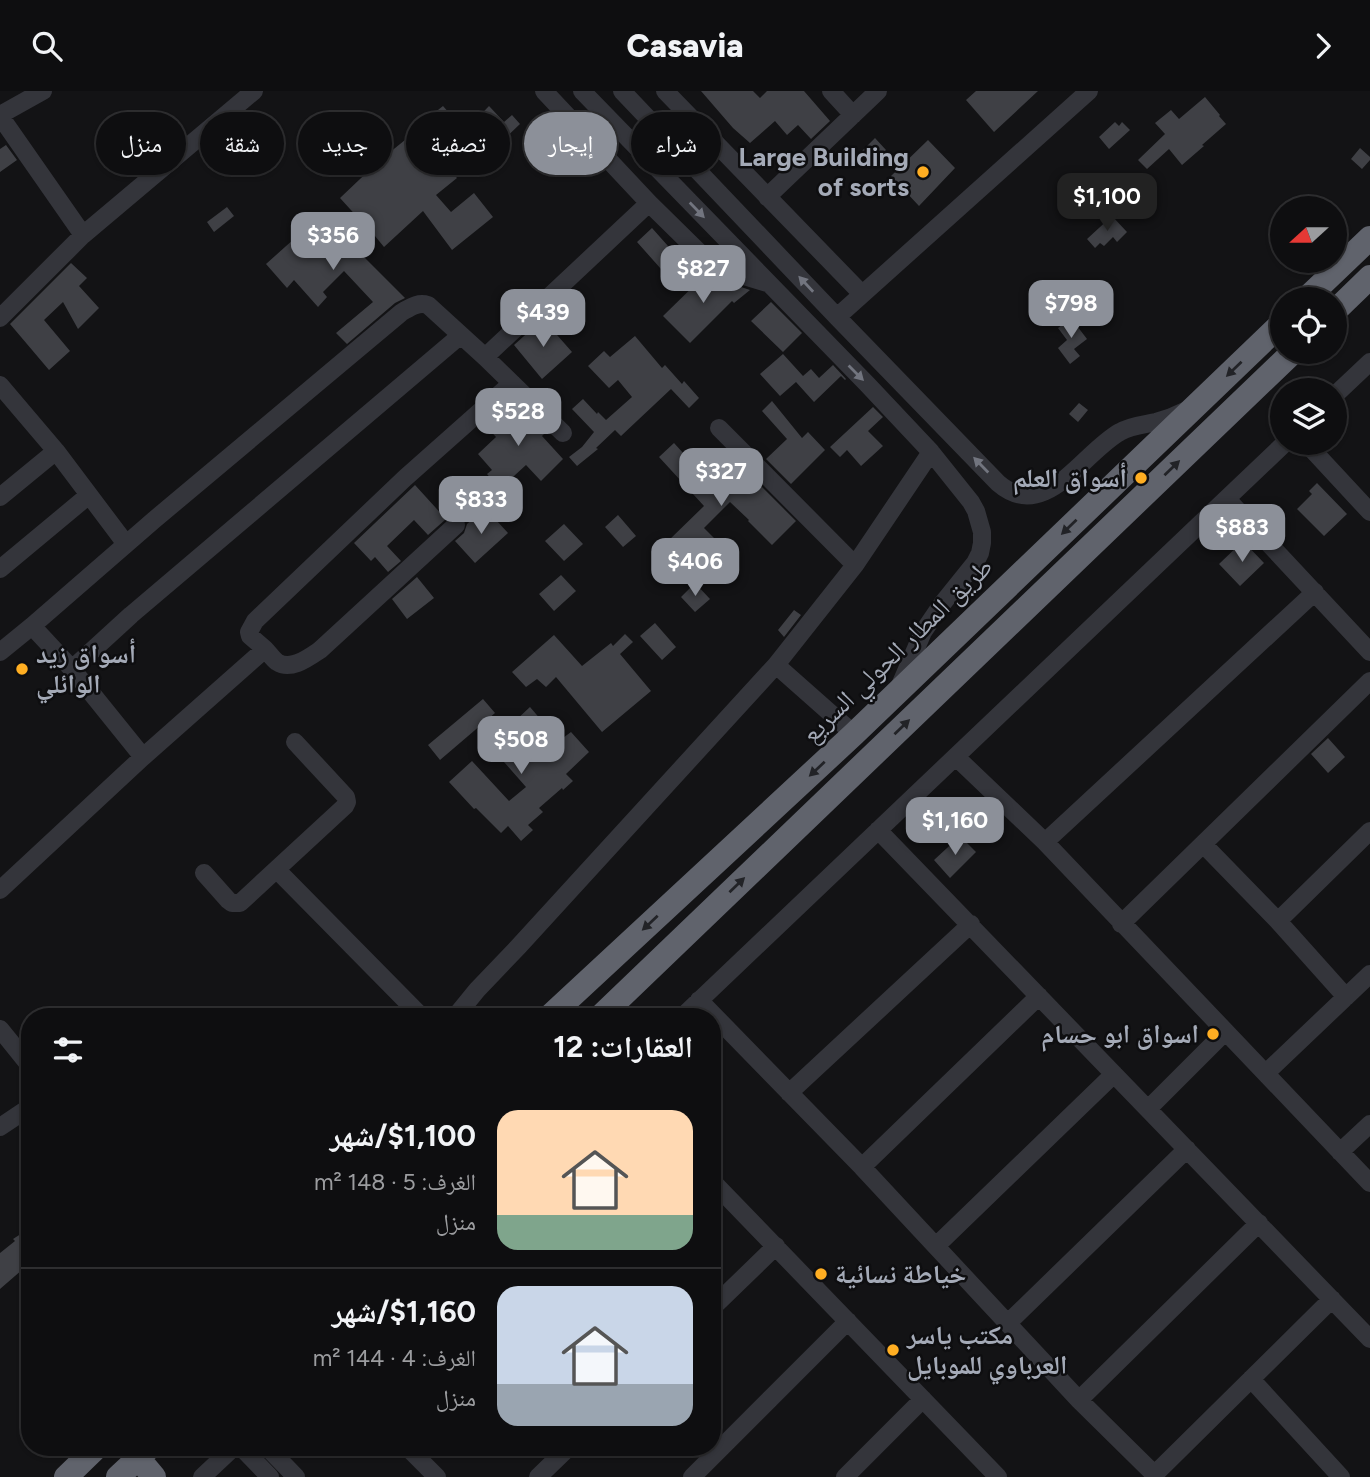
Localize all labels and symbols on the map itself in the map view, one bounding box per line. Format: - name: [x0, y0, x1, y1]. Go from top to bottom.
- place label: Large Building of sorts: [739, 141, 909, 203]
- marker: Large Building of sorts: [915, 164, 931, 180]
- pin: $1,100: [1050, 173, 1164, 233]
- north arrow: [1270, 196, 1348, 273]
- one-way arrow: [689, 202, 706, 219]
- pin: $356: [292, 213, 374, 272]
- pin: $827: [662, 245, 744, 305]
- one-way arrow: [798, 276, 814, 293]
- pin: $798: [1030, 281, 1112, 340]
- pin: $439: [502, 289, 584, 349]
- one-way arrow: [1225, 361, 1242, 378]
- one-way arrow: [848, 364, 864, 381]
- pin: $528: [477, 389, 559, 448]
- pin: $327: [680, 449, 762, 508]
- one-way arrow: [973, 457, 989, 474]
- one-way arrow: [1163, 460, 1180, 476]
- place label: أسواق العلم: [1013, 462, 1127, 496]
- marker: أسواق العلم: [1133, 470, 1149, 486]
- pin: $833: [440, 477, 522, 536]
- pin: $883: [1201, 505, 1283, 564]
- one-way arrow: [1061, 518, 1078, 534]
- pin: $406: [654, 539, 736, 598]
- street label: طريق المطار الحولي السريع: [795, 551, 1002, 753]
- place label: أسواق زيد الوائلي: [36, 638, 136, 704]
- marker: أسواق زيد الوائلي: [14, 661, 30, 677]
- pin: $508: [480, 717, 562, 776]
- one-way arrow: [893, 719, 910, 736]
- one-way arrow: [809, 760, 826, 776]
- pin: $1,160: [898, 797, 1012, 857]
- one-way arrow: [729, 876, 746, 893]
- one-way arrow: [642, 915, 659, 931]
- place label: اسواق ابو حسام: [1041, 1018, 1199, 1052]
- marker: اسواق ابو حسام: [1205, 1026, 1221, 1042]
- place label: خياطة نسائية: [835, 1258, 966, 1290]
- marker: خياطة نسائية: [813, 1266, 829, 1282]
- place label: مكتب ياسر العرباوي للموبايل: [906, 1319, 1067, 1385]
- marker: مكتب ياسر العرباوي للموبايل: [885, 1342, 901, 1358]

